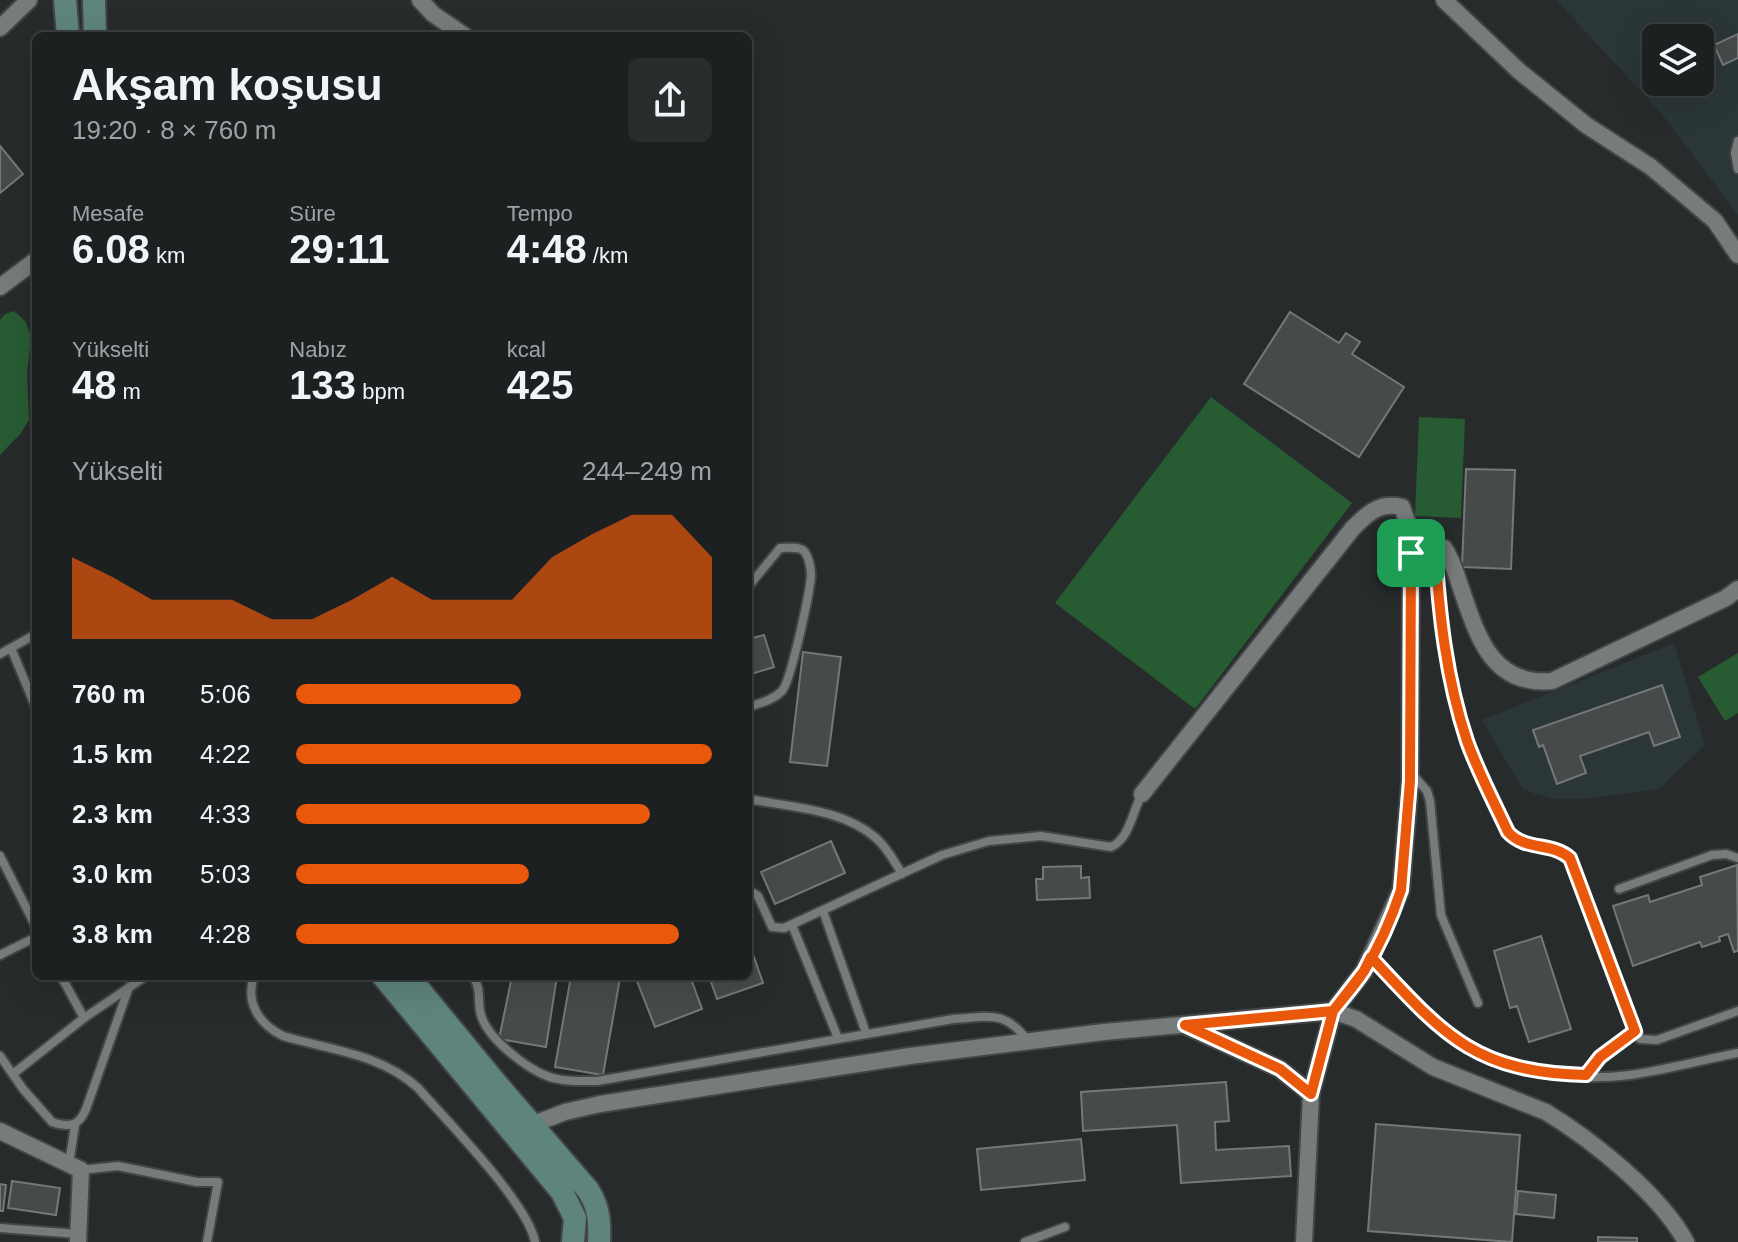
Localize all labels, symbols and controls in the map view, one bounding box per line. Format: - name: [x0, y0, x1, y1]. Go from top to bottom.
- map controls: [1642, 24, 1714, 96]
- button: layers: [1642, 24, 1714, 96]
- button: share: [628, 58, 712, 142]
- text: Akşam koşusu: [72, 60, 383, 109]
- text: 19:20 · 8 × 760 m: [72, 115, 277, 145]
- text: Mesafe: [72, 201, 144, 226]
- text: Süre: [289, 201, 336, 226]
- text: Tempo: [507, 201, 573, 226]
- text: 6.08: [72, 227, 150, 271]
- text: 29:11: [289, 227, 389, 271]
- text: 4:48: [507, 227, 587, 271]
- text: km: [150, 243, 185, 268]
- text: /km: [587, 243, 628, 268]
- text: Yükselti: [72, 337, 149, 362]
- text: Nabız: [289, 337, 347, 362]
- text: kcal: [507, 337, 546, 362]
- text: 48: [72, 363, 117, 407]
- text: 133: [289, 363, 356, 407]
- text: 425: [507, 363, 573, 407]
- text: m: [117, 379, 141, 404]
- text: bpm: [356, 379, 405, 404]
- text: Yükselti: [72, 456, 163, 486]
- text: 244–249 m: [582, 456, 712, 486]
- pin: [1377, 519, 1445, 587]
- icon: arrive: [1389, 531, 1433, 575]
- text: 760 m: [72, 679, 146, 709]
- text: 5:06: [200, 679, 251, 709]
- text: 1.5 km: [72, 739, 153, 769]
- text: 4:22: [200, 739, 251, 769]
- text: 2.3 km: [72, 799, 153, 829]
- text: 4:33: [200, 799, 251, 829]
- text: 3.0 km: [72, 859, 153, 889]
- text: 5:03: [200, 859, 251, 889]
- text: 3.8 km: [72, 919, 153, 949]
- text: 4:28: [200, 919, 251, 949]

